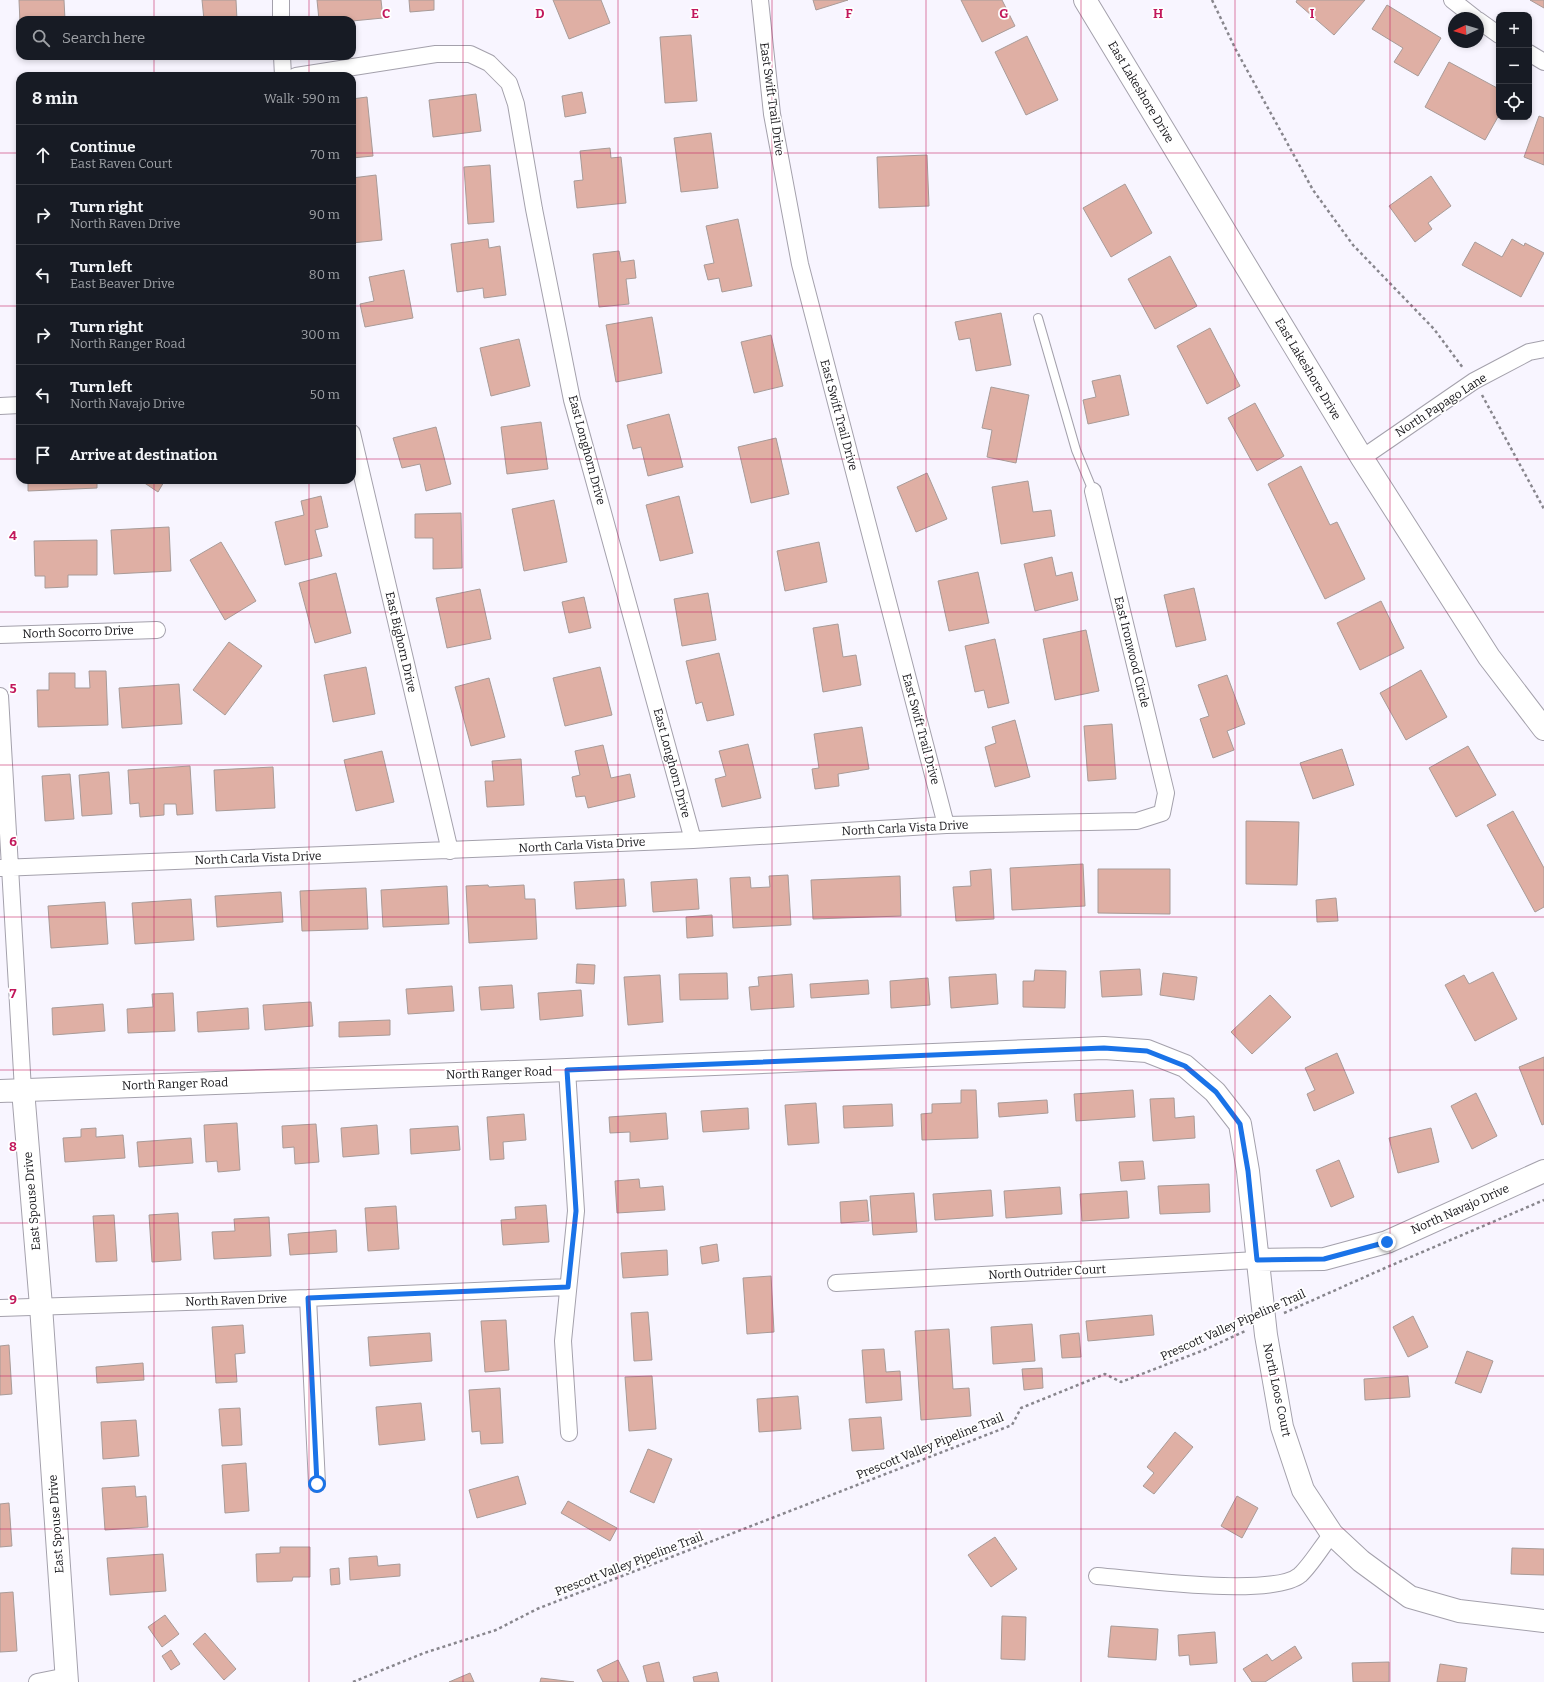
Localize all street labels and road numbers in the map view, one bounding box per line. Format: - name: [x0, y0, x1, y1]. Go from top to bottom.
- street label: East Lakeshore Drive: [1105, 39, 1177, 145]
- street label: East Swift Trail Drive: [757, 41, 787, 157]
- street label: East Lakeshore Drive: [1272, 316, 1344, 422]
- street label: East Swift Trail Drive: [817, 358, 861, 472]
- street label: North Papago Lane: [1393, 370, 1489, 440]
- street label: East Longhorn Drive: [566, 394, 608, 506]
- street label: East Bighorn Drive: [383, 590, 419, 694]
- street label: East Ironwood Circle: [1111, 595, 1153, 709]
- street label: North Socorro Drive: [22, 623, 134, 641]
- street label: East Swift Trail Drive: [899, 672, 943, 786]
- street label: East Longhorn Drive: [651, 707, 693, 819]
- street label: North Carla Vista Drive: [841, 818, 969, 838]
- street label: North Carla Vista Drive: [518, 835, 646, 855]
- street label: North Carla Vista Drive: [194, 849, 322, 867]
- street label: North Ranger Road: [446, 1064, 552, 1082]
- street label: North Ranger Road: [122, 1075, 228, 1093]
- street label: East Spouse Drive: [21, 1151, 43, 1251]
- street label: North Navajo Drive: [1409, 1181, 1511, 1237]
- street label: North Outrider Court: [988, 1262, 1107, 1282]
- street label: Prescott Valley Pipeline Trail: [1158, 1286, 1308, 1363]
- street label: North Raven Drive: [185, 1291, 287, 1309]
- street label: North Loos Court: [1260, 1342, 1294, 1439]
- street label: Prescott Valley Pipeline Trail: [854, 1410, 1006, 1482]
- street label: East Spouse Drive: [46, 1474, 66, 1574]
- street label: Prescott Valley Pipeline Trail: [553, 1529, 705, 1599]

